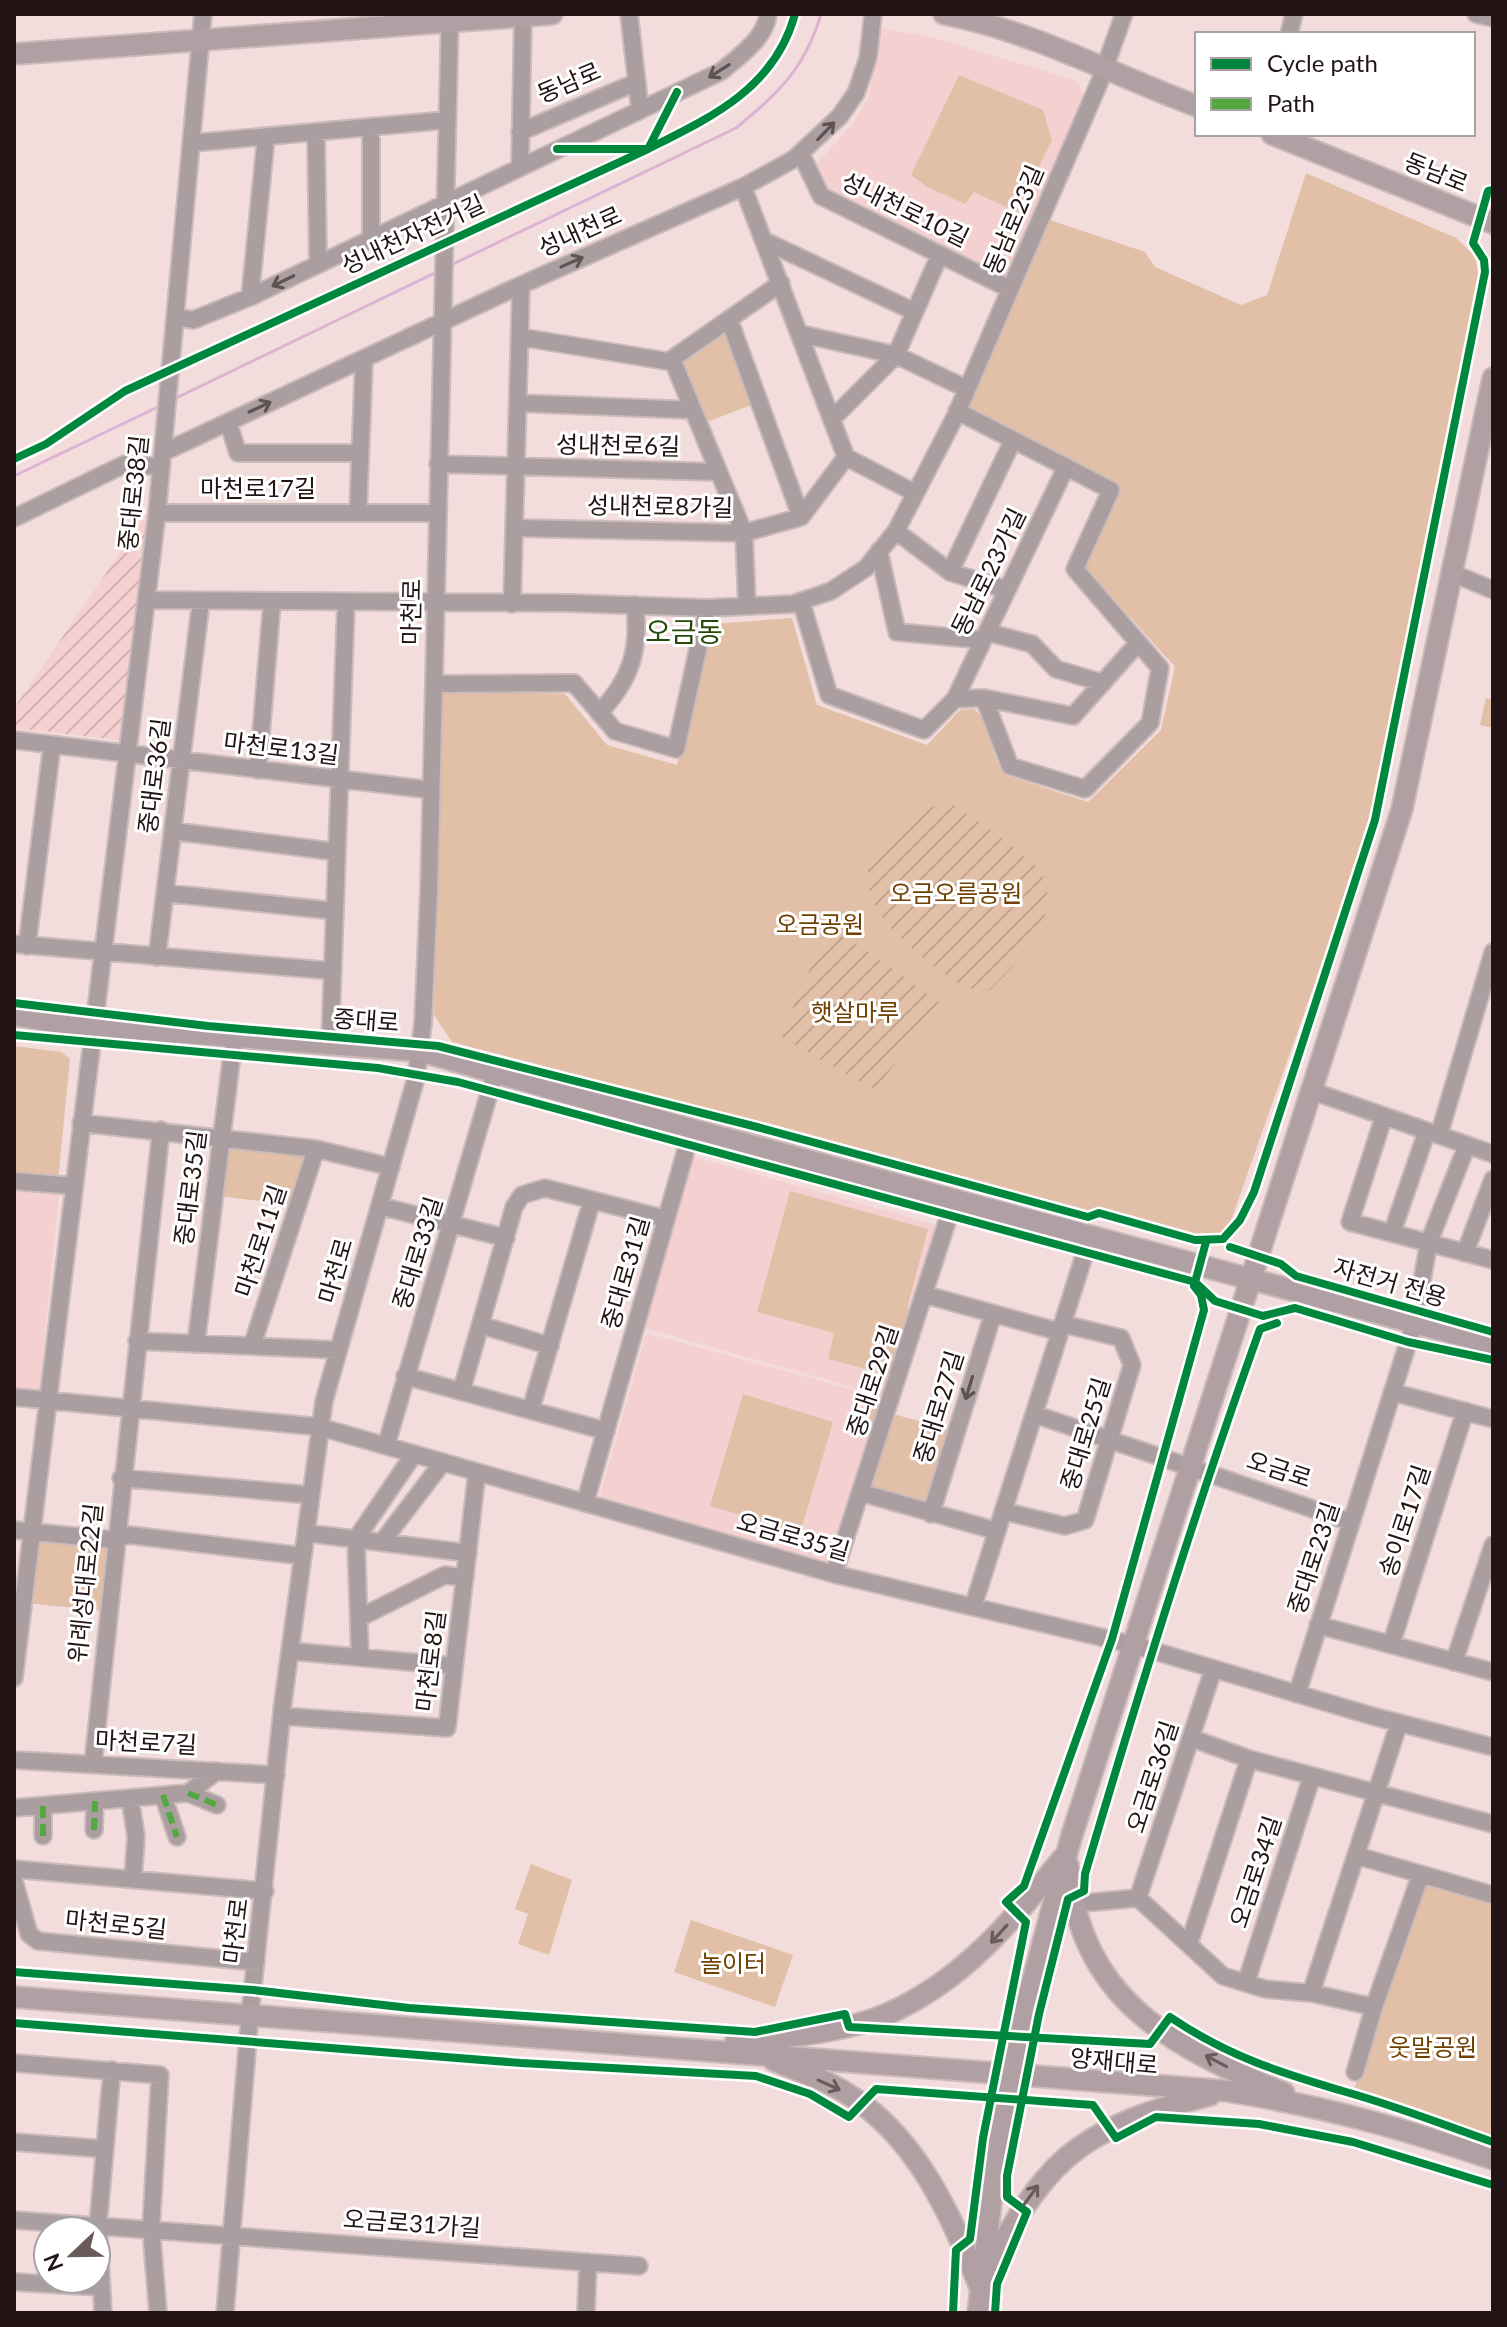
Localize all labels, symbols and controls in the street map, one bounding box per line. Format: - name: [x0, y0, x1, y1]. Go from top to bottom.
- legend: [1195, 32, 1475, 136]
- text: Cycle path: [1267, 48, 1378, 77]
- street label: 동남로: [532, 55, 605, 108]
- one-way arrow: [708, 63, 731, 79]
- text: Path: [1267, 88, 1315, 117]
- one-way arrow: [817, 121, 836, 141]
- street label: 동남로: [1400, 146, 1473, 197]
- street label: 동남로23길: [977, 160, 1049, 279]
- street label: 성내천로10길: [837, 165, 974, 252]
- street label: 성내천자전거길: [336, 188, 489, 279]
- street label: 성내천로: [533, 199, 626, 262]
- one-way arrow: [560, 254, 584, 269]
- one-way arrow: [272, 274, 296, 289]
- one-way arrow: [247, 399, 271, 414]
- street label: 성내천로6길: [556, 429, 680, 460]
- street label: 중대로38길: [112, 434, 153, 552]
- street label: 마천로17길: [200, 473, 316, 502]
- street label: 성내천로8가길: [587, 490, 733, 521]
- street label: 동남로23가길: [944, 503, 1031, 640]
- street label: 마천로: [395, 579, 426, 645]
- district label: 오금동: [645, 614, 723, 648]
- street label: 중대로36길: [132, 716, 175, 835]
- street label: 마천로13길: [222, 726, 341, 769]
- park label: 오금오름공원: [890, 878, 1022, 907]
- park label: 오금공원: [776, 909, 864, 938]
- park label: 햇살마루: [811, 997, 899, 1026]
- street label: 중대로: [332, 1003, 400, 1036]
- street label: 중대로35길: [168, 1128, 211, 1247]
- street label: 마천로11길: [228, 1181, 291, 1300]
- street label: 중대로33길: [386, 1193, 447, 1312]
- street label: 중대로31길: [595, 1213, 655, 1332]
- street label: 마천로: [311, 1235, 358, 1306]
- street label: 자전거 전용: [1330, 1252, 1450, 1312]
- street label: 중대로29길: [840, 1321, 903, 1440]
- street label: 중대로27길: [907, 1347, 968, 1466]
- street label: 중대로25길: [1054, 1374, 1115, 1493]
- one-way arrow: [961, 1376, 976, 1401]
- street label: 오금로: [1243, 1445, 1315, 1493]
- street label: 송이로17길: [1372, 1461, 1435, 1580]
- street label: 중대로23길: [1281, 1498, 1344, 1617]
- street label: 위례성대로22길: [62, 1502, 107, 1664]
- street label: 오금로35길: [734, 1506, 853, 1566]
- street label: 마천로8길: [409, 1608, 450, 1713]
- street label: 오금로36길: [1120, 1717, 1183, 1836]
- street label: 마천로7길: [94, 1724, 198, 1759]
- street label: 오금로34길: [1223, 1812, 1286, 1931]
- street label: 마천로: [216, 1896, 253, 1965]
- street label: 마천로5길: [64, 1904, 169, 1943]
- one-way arrow: [990, 1923, 1008, 1943]
- park label: 놀이터: [700, 1948, 766, 1977]
- park label: 웃말공원: [1389, 2032, 1477, 2061]
- street label: 양재대로: [1069, 2042, 1159, 2079]
- one-way arrow: [1204, 2053, 1228, 2069]
- one-way arrow: [817, 2079, 841, 2094]
- one-way arrow: [1023, 2184, 1040, 2206]
- street label: 오금로31가길: [342, 2203, 482, 2242]
- north arrow: [32, 2215, 112, 2295]
- text: N: [37, 2250, 69, 2276]

